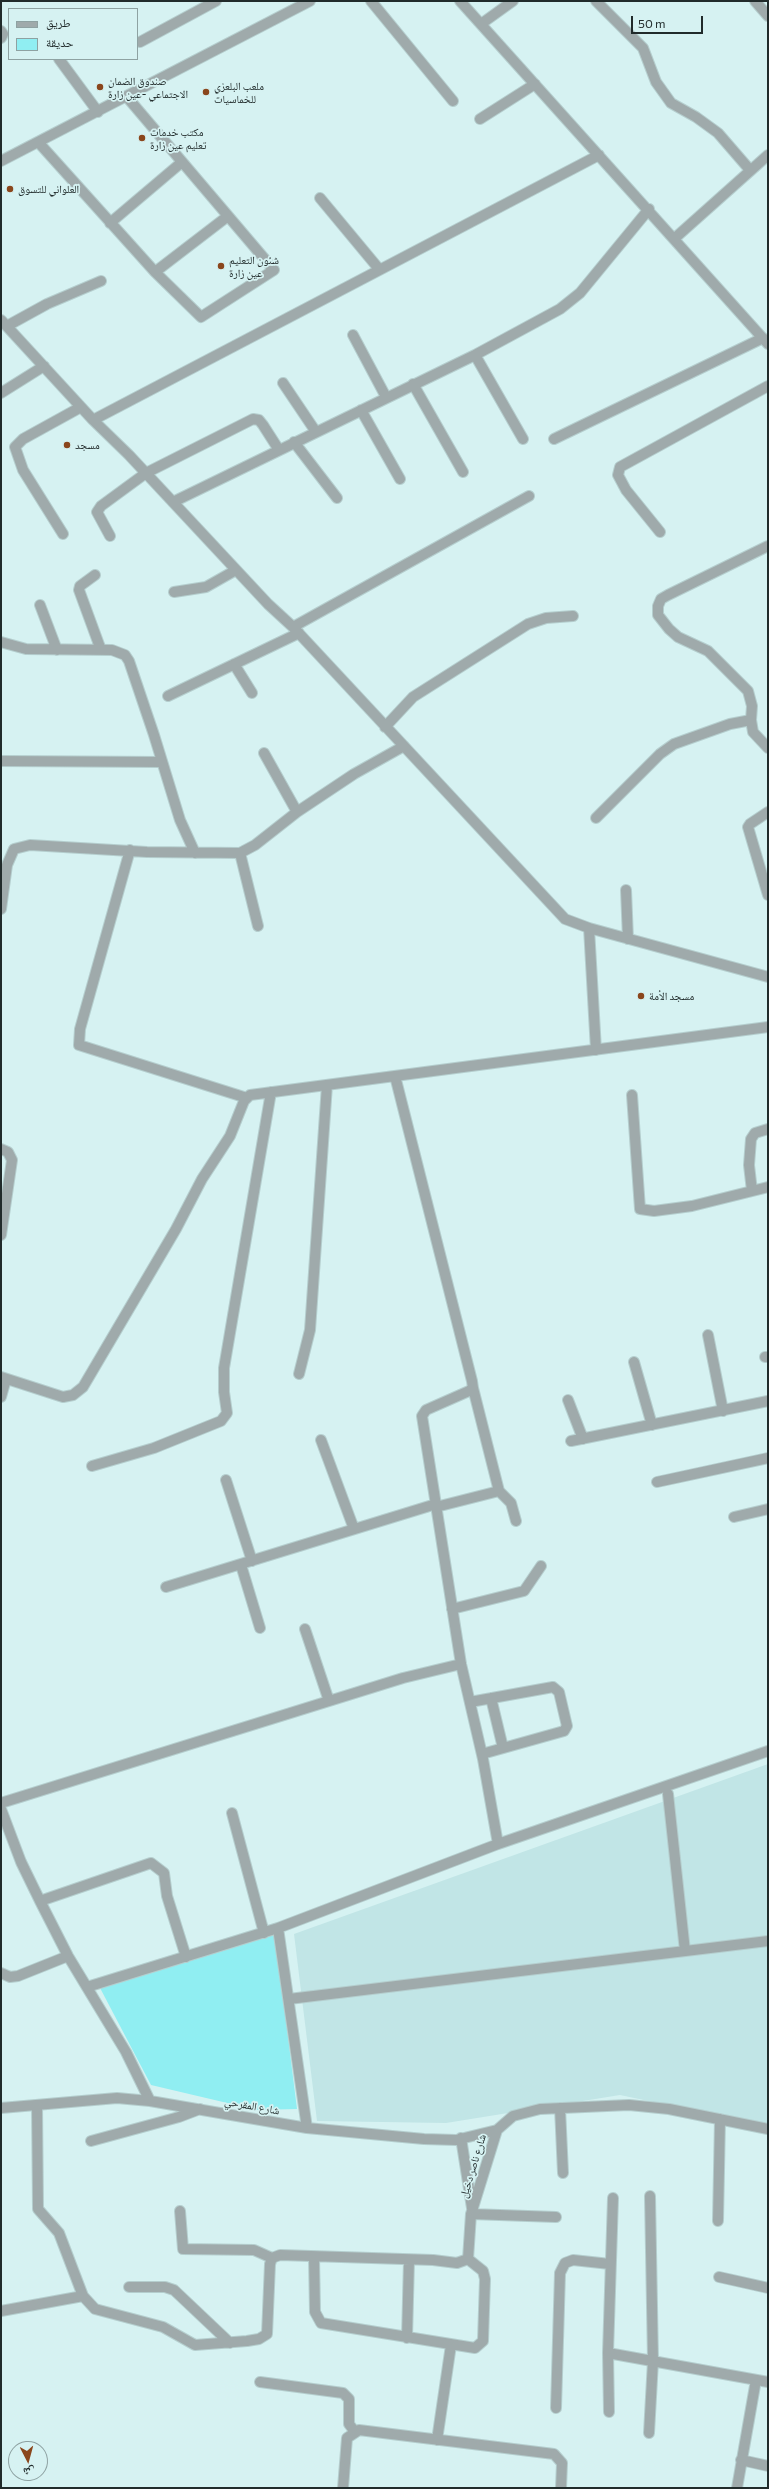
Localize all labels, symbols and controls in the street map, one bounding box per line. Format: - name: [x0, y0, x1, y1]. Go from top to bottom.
- legend: [8, 8, 138, 60]
- scale bar: [633, 8, 705, 34]
- text: طريق: [46, 15, 71, 29]
- text: 50 m: [638, 16, 666, 30]
- text: حديقة: [46, 35, 74, 49]
- place label: صندوق الضمان الاجتماعي -عين زارة: [108, 74, 188, 100]
- place label: ملعب البلعزي للخماسيات: [214, 79, 264, 105]
- marker: صندوق الضمان الاجتماعي -عين زارة: [95, 82, 105, 92]
- marker: ملعب البلعزي للخماسيات: [201, 87, 211, 97]
- place label: مكتب خدمات تعليم عين زارة: [150, 125, 207, 151]
- marker: مكتب خدمات تعليم عين زارة: [137, 133, 147, 143]
- place label: العلواني للتسوق: [18, 182, 79, 196]
- marker: العلواني للتسوق: [5, 184, 15, 194]
- place label: شئون التعليم عين زارة: [229, 253, 279, 279]
- marker: شئون التعليم عين زارة: [216, 261, 226, 271]
- place label: مسجد: [75, 438, 100, 452]
- marker: مسجد: [62, 440, 72, 450]
- place label: مسجد الأمة: [649, 989, 694, 1003]
- marker: مسجد الأمة: [636, 991, 646, 1001]
- street label: شارع المقرحي: [223, 2095, 281, 2117]
- street label: شارع ناصر دخيل: [457, 2132, 489, 2200]
- north arrow: [8, 2441, 48, 2481]
- text: ش: [23, 2465, 36, 2480]

